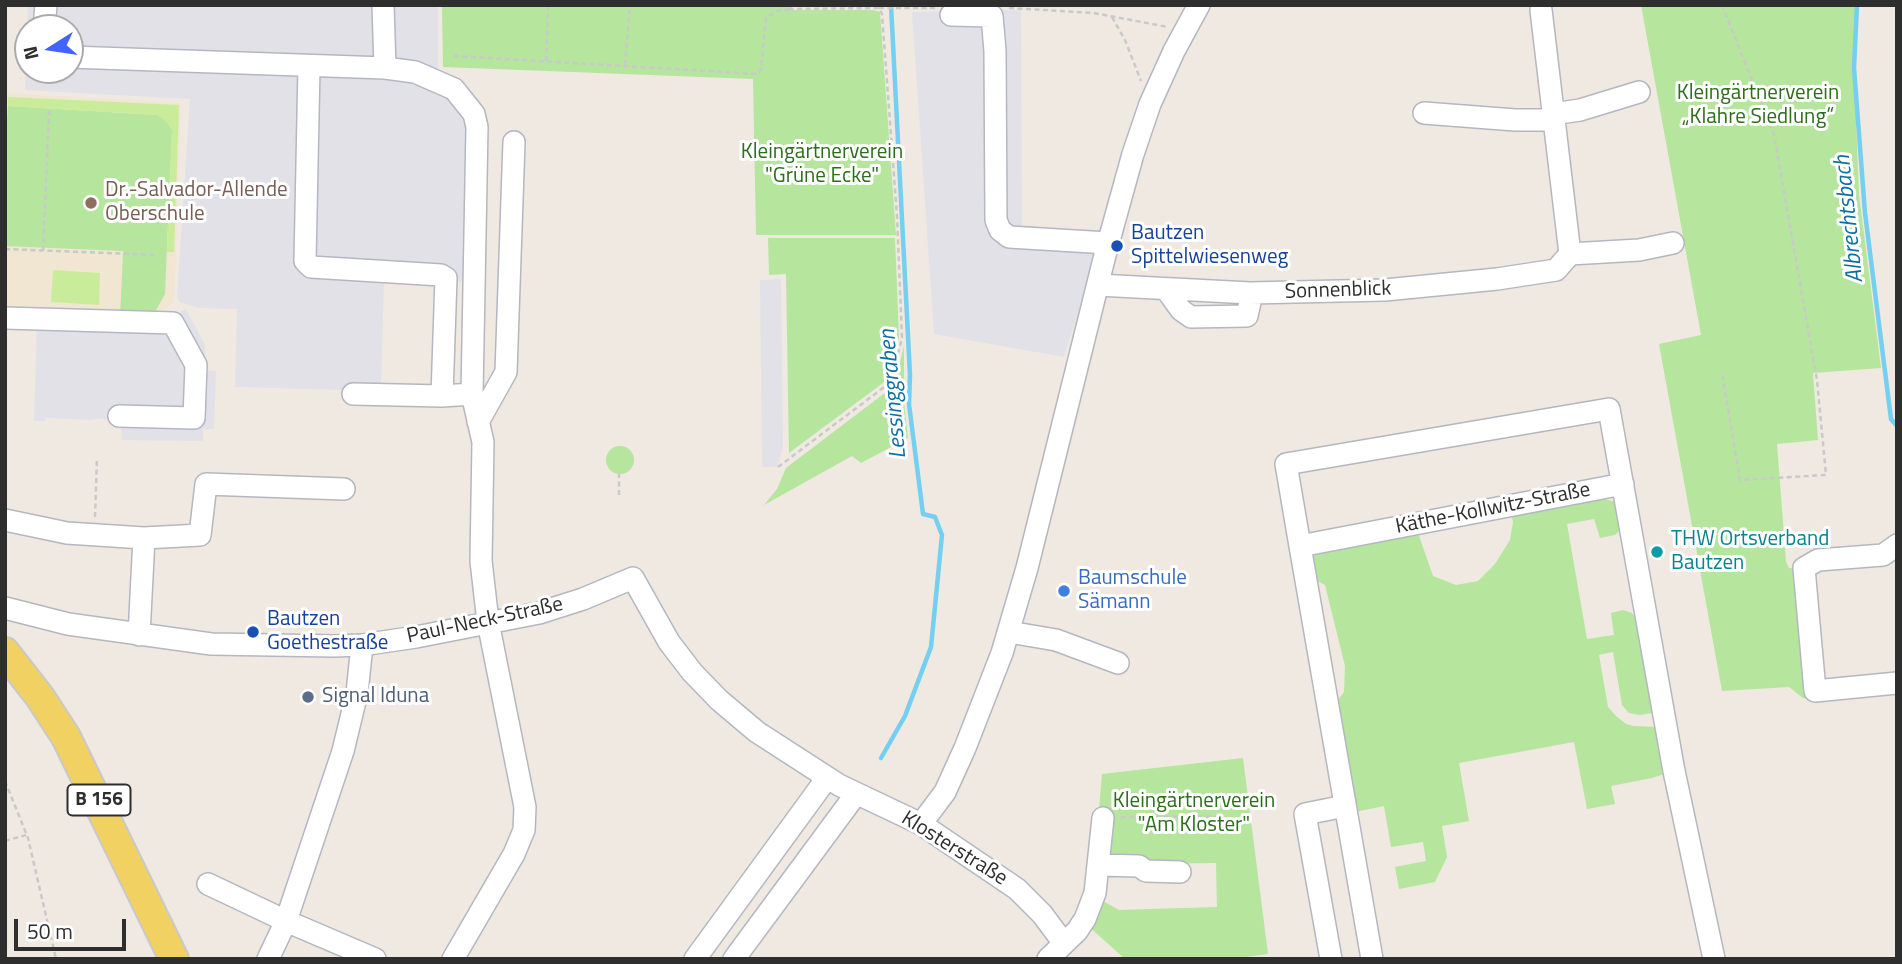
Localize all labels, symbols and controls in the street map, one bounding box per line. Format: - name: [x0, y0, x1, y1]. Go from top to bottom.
- north arrow: [14, 14, 84, 84]
- text: N: [14, 44, 45, 63]
- park label: Kleingärtnerverein „Klahre Siedlung“: [1677, 81, 1839, 131]
- park label: Kleingärtnerverein "Grüne Ecke": [741, 140, 903, 190]
- water label: Albrechtsbach: [1830, 154, 1870, 284]
- place label: Dr.-Salvador-Allende Oberschule: [105, 178, 288, 228]
- marker: Dr.-Salvador-Allende Oberschule: [83, 195, 99, 211]
- place label: Bautzen Spittelwiesenweg: [1131, 221, 1288, 271]
- marker: Bautzen Spittelwiesenweg: [1109, 238, 1125, 254]
- street label: Sonnenblick: [1284, 277, 1392, 305]
- water label: Lessinggraben: [875, 328, 913, 460]
- street label: Käthe-Kollwitz-Straße: [1393, 478, 1593, 540]
- place label: THW Ortsverband Bautzen: [1671, 527, 1829, 577]
- marker: THW Ortsverband Bautzen: [1649, 544, 1665, 560]
- place label: Baumschule Sämann: [1078, 566, 1187, 616]
- marker: Baumschule Sämann: [1056, 583, 1072, 599]
- street label: Paul-Neck-Straße: [405, 592, 565, 650]
- place label: Bautzen Goethestraße: [267, 607, 388, 657]
- marker: Bautzen Goethestraße: [245, 624, 261, 640]
- place label: Signal Iduna: [322, 684, 429, 710]
- marker: Signal Iduna: [300, 689, 316, 705]
- road number: B 156: [68, 785, 130, 816]
- park label: Kleingärtnerverein "Am Kloster": [1113, 789, 1275, 839]
- street label: Klosterstraße: [896, 806, 1012, 892]
- scale bar: [18, 904, 130, 948]
- text: 50 m: [27, 915, 73, 947]

